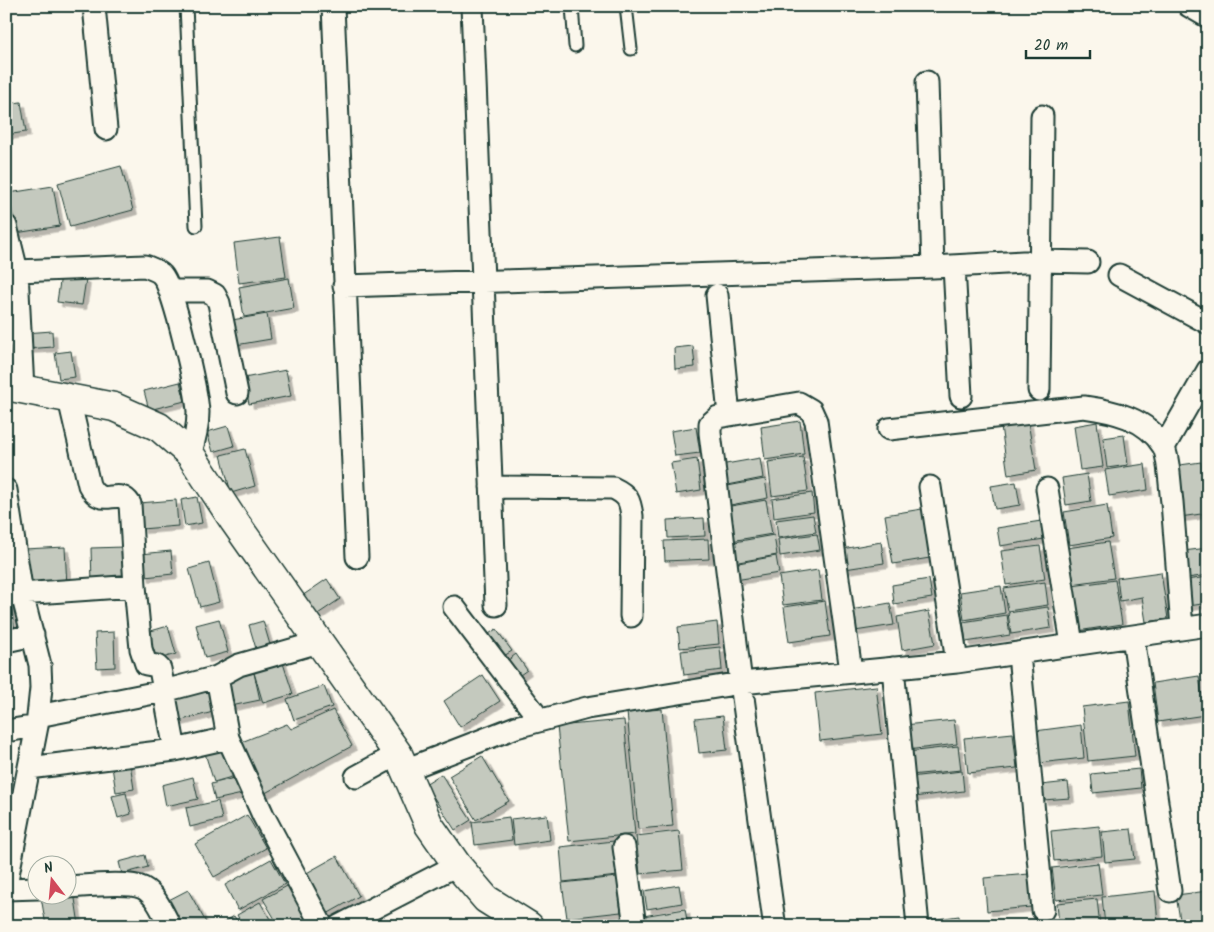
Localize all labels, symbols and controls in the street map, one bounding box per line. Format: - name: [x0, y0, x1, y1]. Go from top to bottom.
- scale bar: [1026, 28, 1090, 60]
- text: 20 m: [1034, 34, 1068, 58]
- north arrow: [28, 854, 78, 904]
- text: N: [41, 857, 56, 880]

